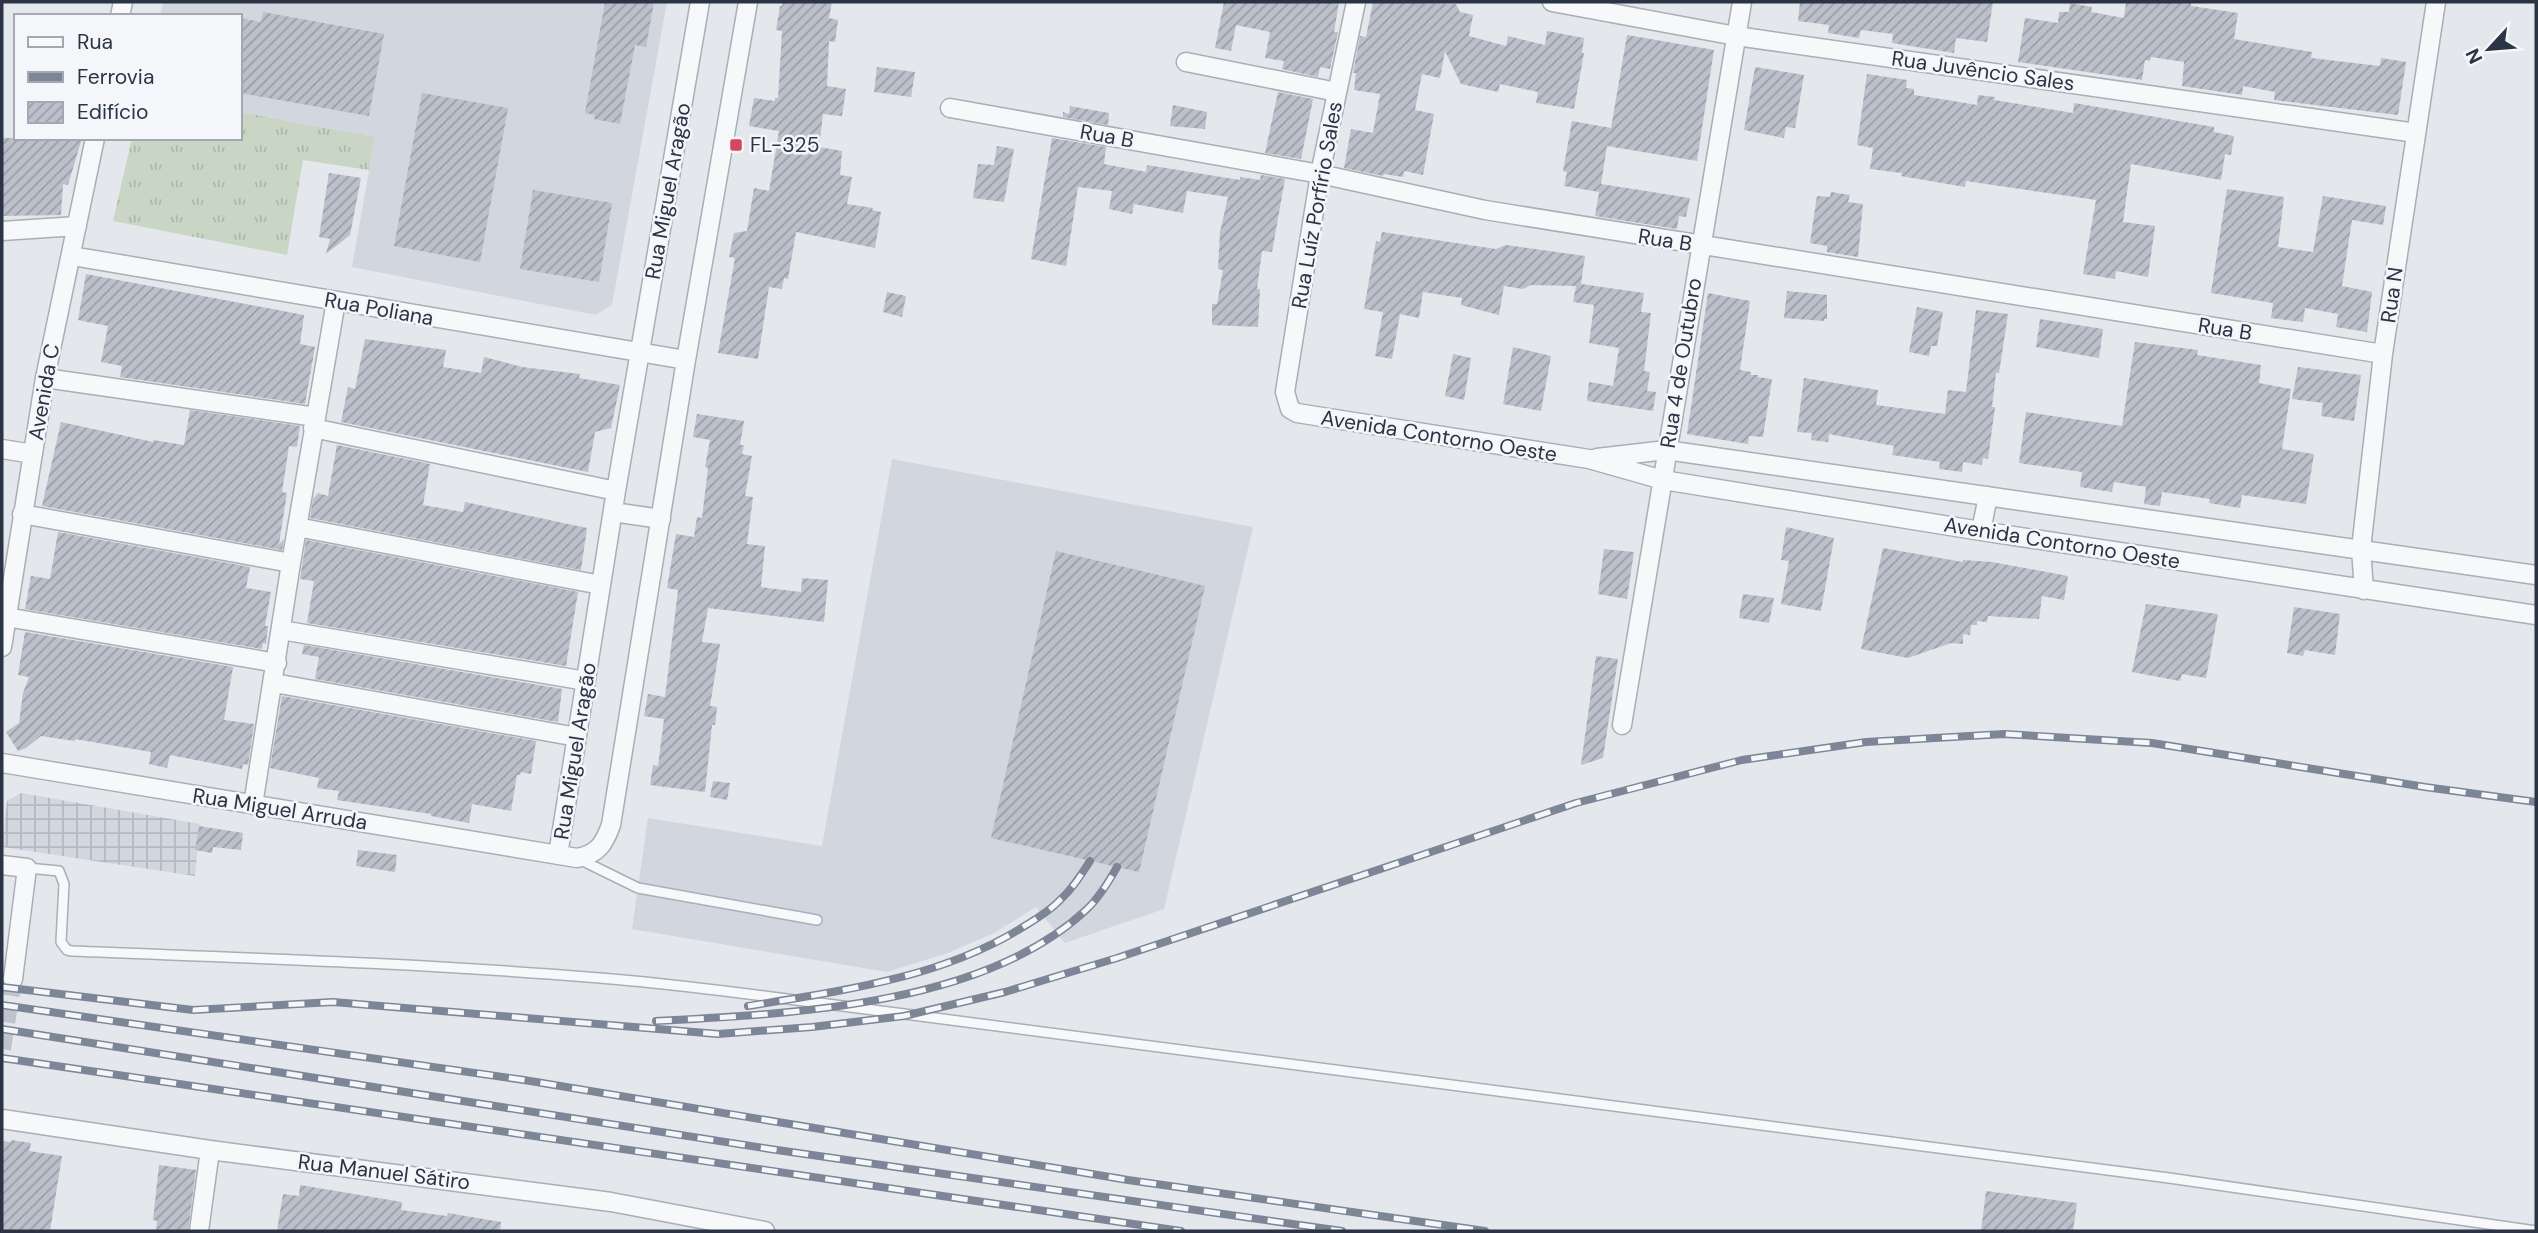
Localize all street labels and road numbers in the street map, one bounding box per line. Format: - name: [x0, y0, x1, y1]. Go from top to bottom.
- street label: Rua Juvêncio Sales: [1890, 44, 2076, 98]
- street label: Rua Luíz Porfírio Sales: [1285, 99, 1349, 311]
- street label: Rua Miguel Aragão: [639, 100, 697, 282]
- street label: Rua B: [1078, 118, 1136, 154]
- street label: Rua B: [1636, 222, 1694, 258]
- street label: Rua N: [2374, 265, 2410, 325]
- street label: Rua 4 de Outubro: [1654, 276, 1708, 450]
- street label: Rua Poliana: [322, 286, 436, 332]
- street label: Rua B: [2196, 311, 2254, 347]
- street label: Avenida C: [22, 341, 66, 443]
- street label: Avenida Contorno Oeste: [1319, 404, 1559, 468]
- street label: Avenida Contorno Oeste: [1942, 511, 2182, 575]
- street label: Rua Miguel Aragão: [547, 660, 603, 842]
- street label: Rua Miguel Arruda: [191, 781, 369, 837]
- street label: Rua Manuel Sátiro: [296, 1148, 472, 1196]

